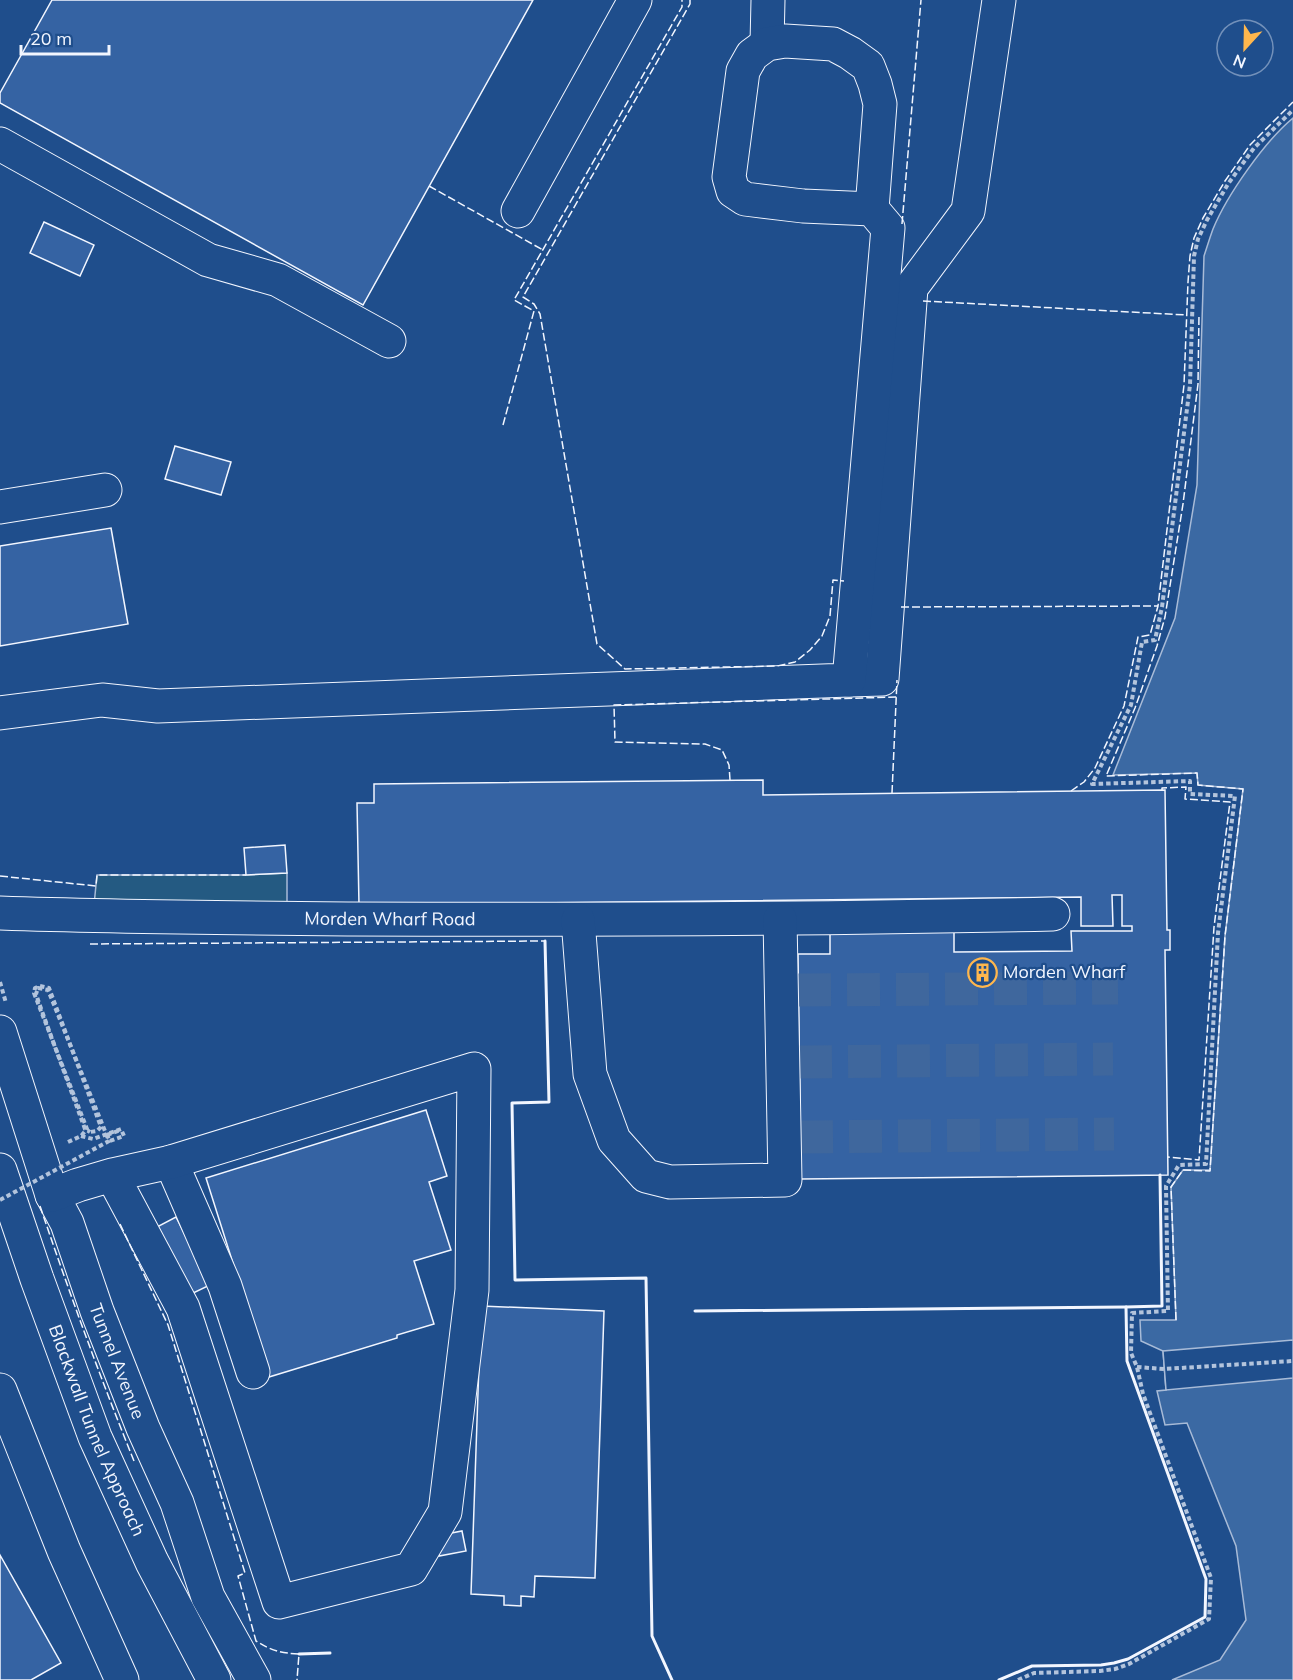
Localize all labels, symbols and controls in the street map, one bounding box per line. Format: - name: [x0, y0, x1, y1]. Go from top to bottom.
- scale bar: [21, 18, 110, 56]
- north arrow: [1215, 18, 1275, 78]
- text: 20 m: [30, 27, 72, 50]
- text: N: [1230, 50, 1249, 73]
- street label: Morden Wharf Road: [304, 907, 476, 930]
- building icon: Morden Wharf: [966, 956, 998, 988]
- place label: Morden Wharf: [1003, 960, 1126, 983]
- street label: Tunnel Avenue: [84, 1300, 150, 1423]
- street label: Blackwall Tunnel Approach: [44, 1321, 151, 1540]

